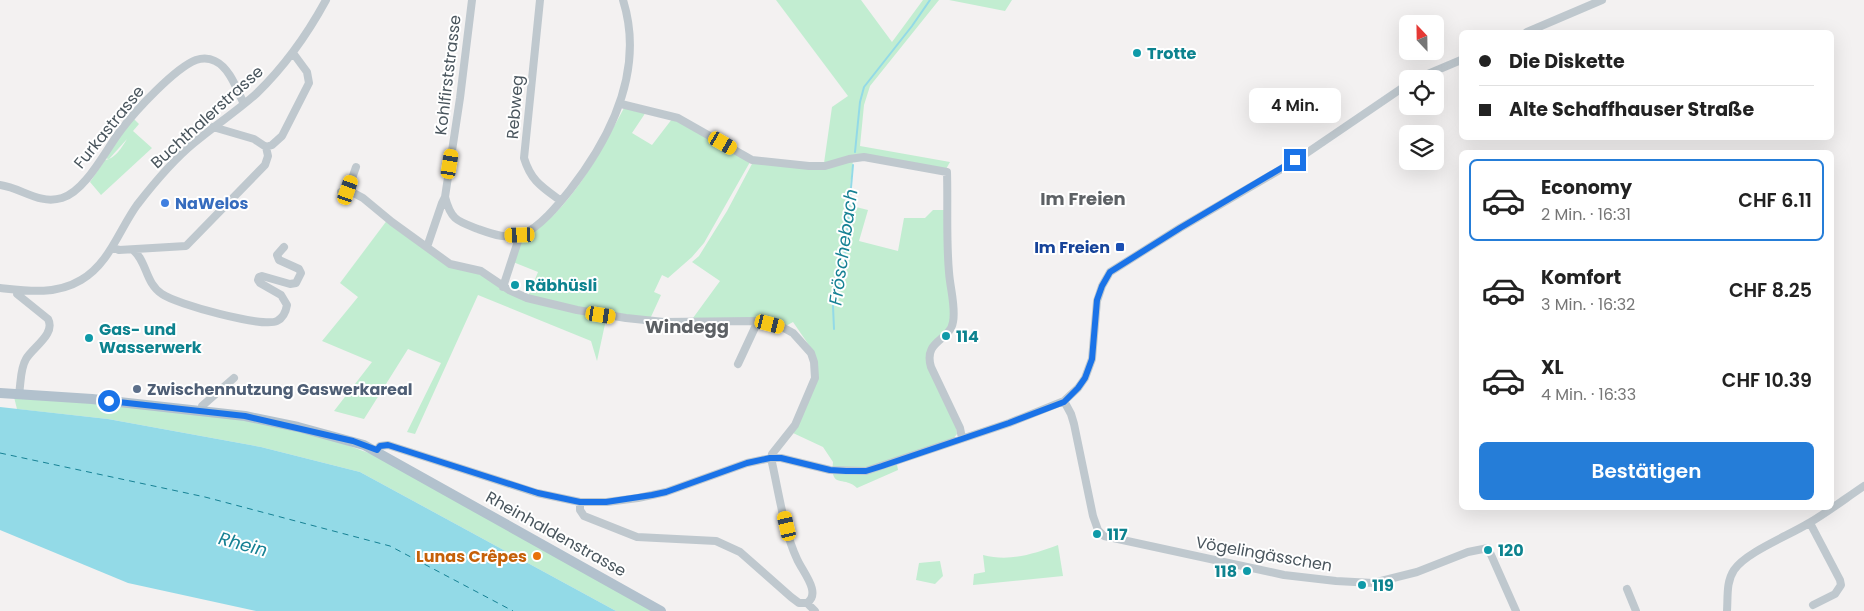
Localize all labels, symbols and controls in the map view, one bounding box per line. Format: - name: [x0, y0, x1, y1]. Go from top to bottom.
- street label: Kohlfirststrasse: [429, 14, 467, 136]
- north arrow: [1399, 15, 1444, 60]
- map controls: [1399, 15, 1444, 170]
- place label: Trotte: [1147, 42, 1196, 65]
- marker: Trotte: [1131, 47, 1143, 59]
- text: Die Diskette: [1509, 48, 1625, 75]
- street label: Buchthalerstrasse: [146, 60, 268, 174]
- button: locate: [1399, 70, 1444, 115]
- street label: Rebweg: [501, 74, 529, 140]
- street label: Furkastrasse: [68, 80, 150, 173]
- callout: 4 Min.: [1249, 88, 1341, 122]
- text: 4 Min.: [1271, 94, 1319, 117]
- text: Alte Schaffhauser Straße: [1509, 96, 1754, 123]
- button: layers: [1399, 125, 1444, 170]
- car: [706, 129, 739, 157]
- car: [440, 148, 459, 180]
- route end: [1284, 149, 1306, 171]
- car: [336, 173, 359, 207]
- text: Economy: [1541, 174, 1632, 201]
- icon: car: [1481, 178, 1526, 223]
- district label: Im Freien: [1040, 186, 1126, 211]
- water label: Fröschebach: [822, 187, 864, 307]
- text: CHF 6.11: [1738, 187, 1812, 214]
- place label: NaWelos: [175, 192, 248, 215]
- marker: NaWelos: [159, 197, 171, 209]
- text: 2 Min. · 16:31: [1541, 203, 1631, 226]
- car: [504, 227, 535, 243]
- place label: Im Freien: [1034, 236, 1110, 259]
- marker: Im Freien: [1114, 241, 1126, 253]
- text: Komfort: [1541, 264, 1621, 291]
- icon: car: [1481, 268, 1526, 313]
- place label: Räbhüsli: [525, 274, 597, 297]
- text: CHF 8.25: [1729, 277, 1812, 304]
- marker: Räbhüsli: [509, 279, 521, 291]
- text: 3 Min. · 16:32: [1541, 293, 1635, 316]
- car: [585, 305, 616, 325]
- car: [753, 313, 786, 335]
- district label: Windegg: [645, 314, 729, 339]
- place label: Gas- und Wasserwerk: [99, 318, 202, 359]
- place label: 114: [956, 325, 979, 348]
- marker: 114: [940, 330, 952, 342]
- marker: Gas- und Wasserwerk: [83, 332, 95, 344]
- text: XL: [1541, 354, 1564, 381]
- icon: car: [1481, 358, 1526, 403]
- text: CHF 10.39: [1722, 367, 1812, 394]
- place label: Zwischennutzung Gaswerkareal: [147, 378, 413, 401]
- marker: Zwischennutzung Gaswerkareal: [131, 383, 143, 395]
- text: 4 Min. · 16:33: [1541, 383, 1636, 406]
- route start: [98, 390, 120, 412]
- button: Bestätigen: [1479, 442, 1814, 500]
- street label: Rheinhaldenstrasse: [481, 486, 631, 582]
- car: [776, 510, 797, 542]
- place label: 117: [1107, 523, 1128, 546]
- water label: Rhein: [216, 526, 270, 562]
- marker: 117: [1091, 528, 1103, 540]
- street label: Vögelingässchen: [1194, 531, 1334, 577]
- place label: 120: [1498, 539, 1524, 562]
- marker: 120: [1482, 544, 1494, 556]
- place label: Lunas Crêpes: [416, 545, 527, 568]
- marker: Lunas Crêpes: [531, 550, 543, 562]
- place label: 118: [1215, 560, 1237, 583]
- marker: 118: [1241, 565, 1253, 577]
- place label: 119: [1372, 574, 1394, 597]
- marker: 119: [1356, 579, 1368, 591]

